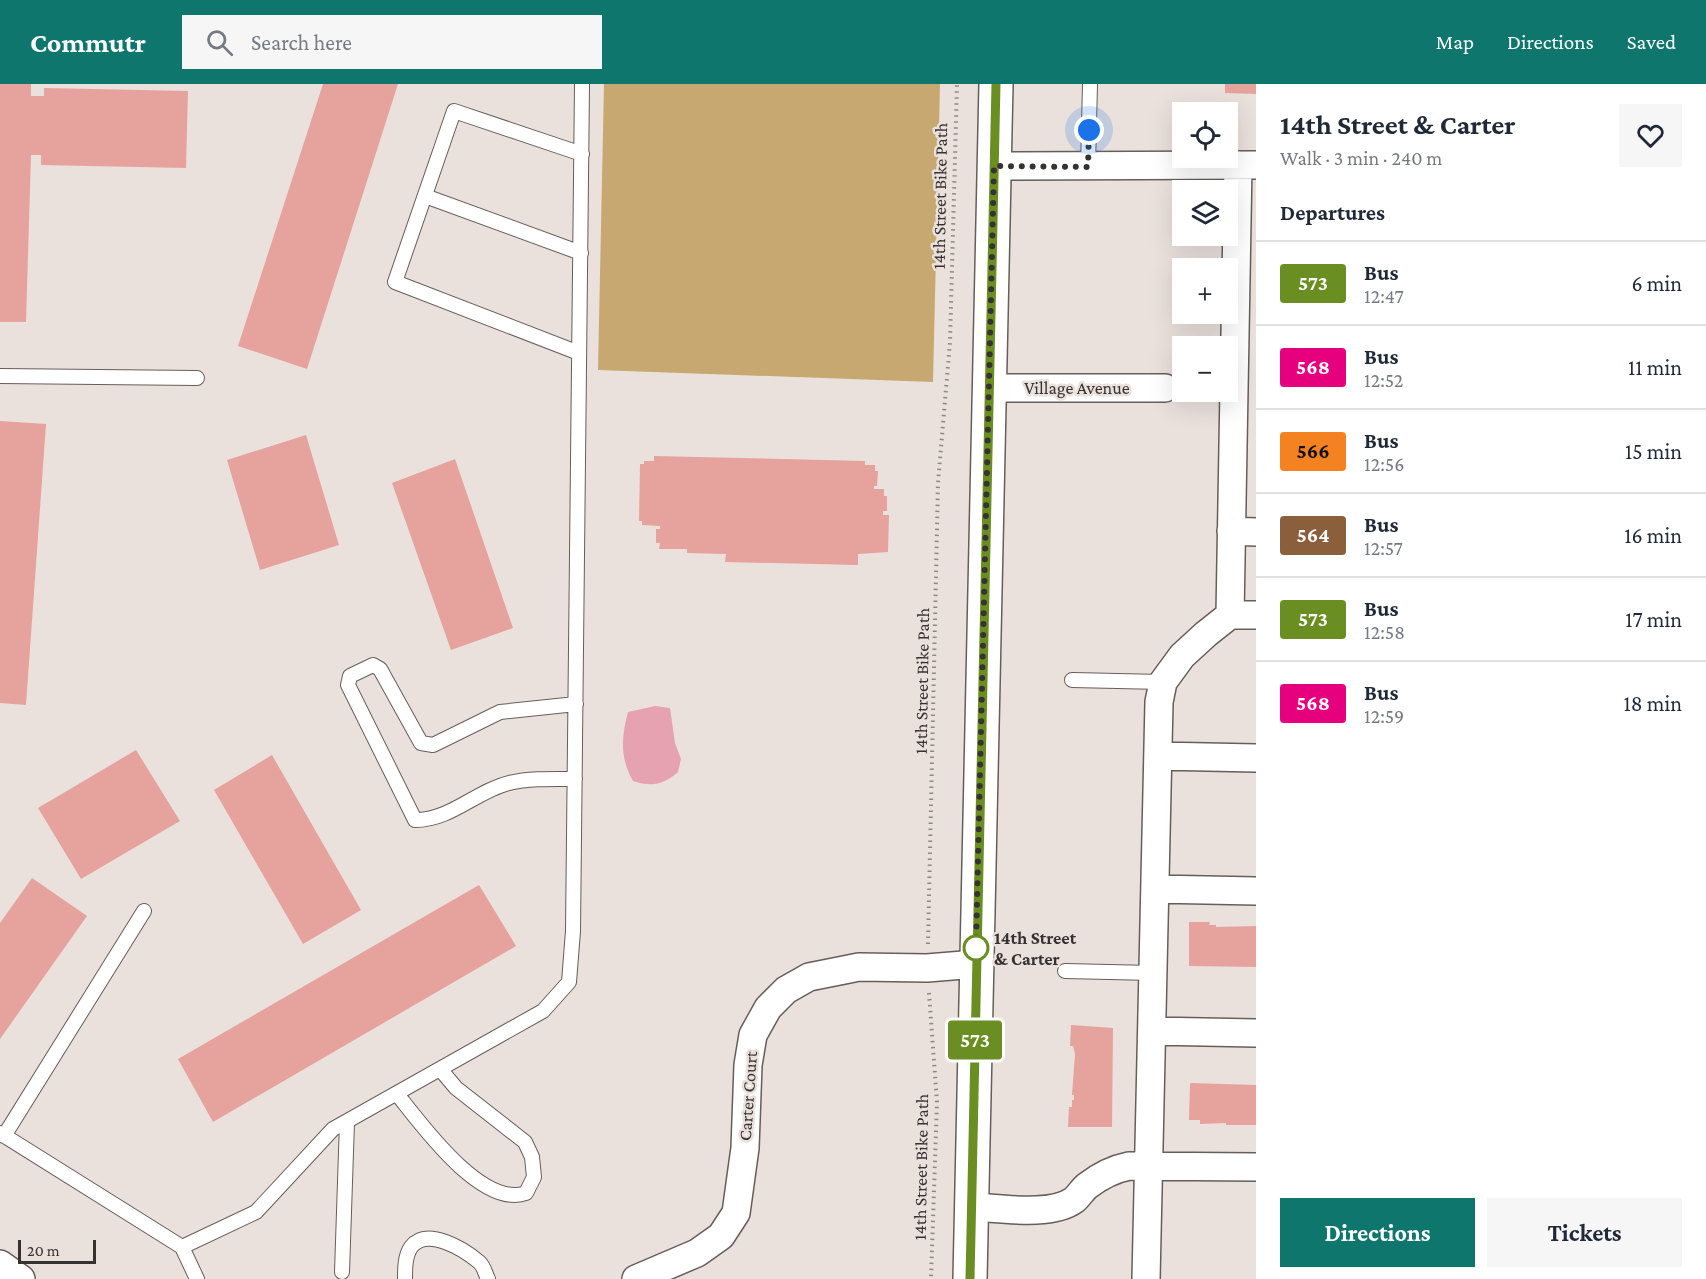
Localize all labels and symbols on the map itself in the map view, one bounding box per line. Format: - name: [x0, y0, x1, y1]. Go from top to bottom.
- your location: [1074, 115, 1104, 145]
- street label: 14th Street Bike Path: [929, 122, 951, 270]
- street label: Village Avenue: [1024, 378, 1130, 398]
- street label: 14th Street Bike Path: [911, 607, 933, 755]
- place label: 14th Street & Carter: [994, 928, 1077, 969]
- marker: 14th Street & Carter: [963, 935, 989, 961]
- line badge: 573: [940, 1020, 1010, 1060]
- street label: Carter Court: [735, 1049, 761, 1142]
- street label: 14th Street Bike Path: [910, 1093, 932, 1241]
- scale bar: [18, 1237, 96, 1264]

